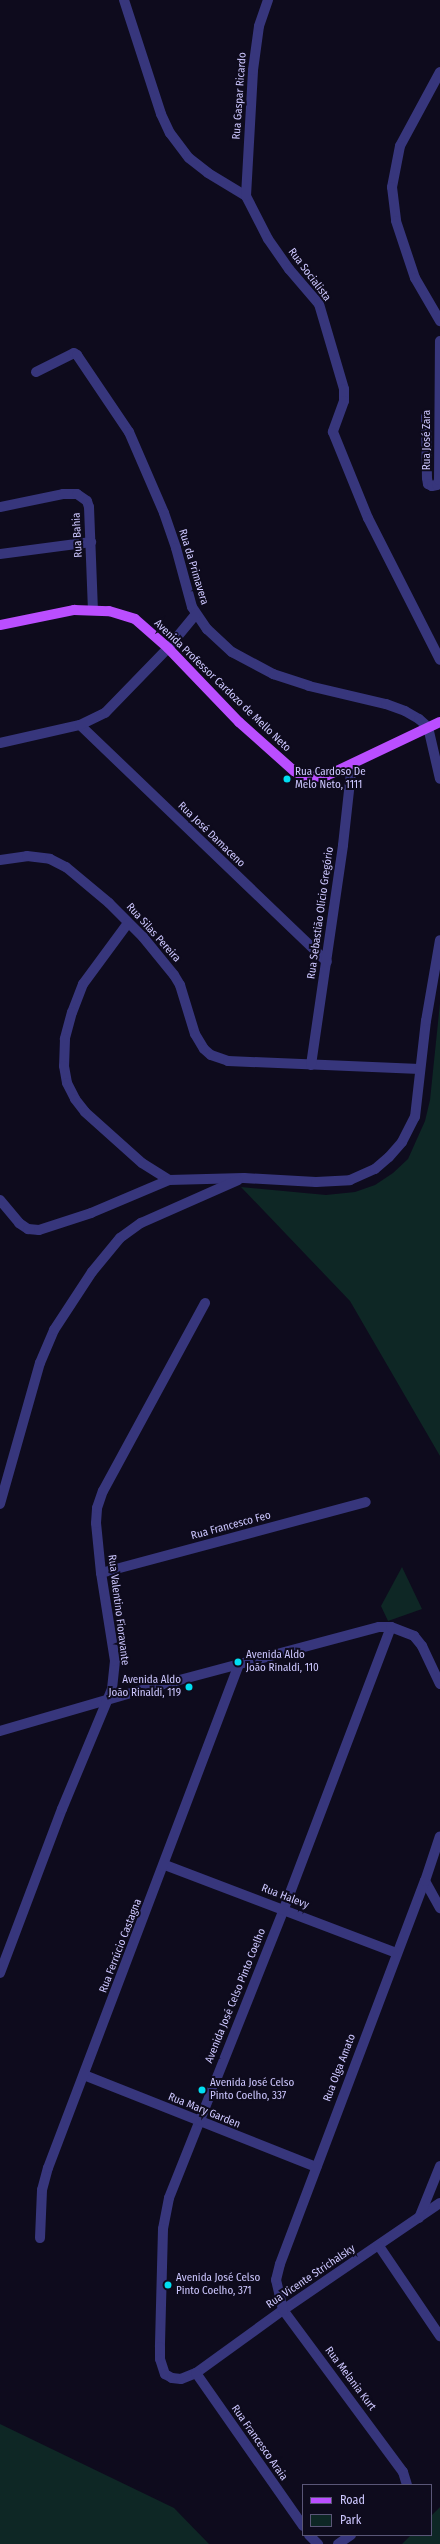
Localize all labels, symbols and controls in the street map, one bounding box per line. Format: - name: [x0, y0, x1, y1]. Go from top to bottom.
- street label: Rua Gaspar Ricardo: [230, 52, 250, 140]
- street label: Rua Socialista: [285, 246, 333, 304]
- street label: Rua José Zara: [420, 410, 434, 470]
- street label: Rua Bahia: [70, 512, 86, 558]
- street label: Rua da Primavera: [175, 527, 211, 607]
- street label: Avenida Professor Cardozo de Mello Neto: [151, 617, 293, 755]
- place label: Rua Cardoso De Melo Neto, 1111: [295, 766, 366, 792]
- marker: Rua Cardoso De Melo Neto, 1111: [282, 774, 292, 784]
- street label: Rua José Damaceno: [175, 800, 247, 870]
- street label: Rua Sebastião Olício Gregório: [305, 846, 337, 980]
- street label: Rua Silas Pereira: [123, 901, 183, 965]
- street label: Rua Francesco Feo: [190, 1509, 272, 1543]
- street label: Rua Valentino Fioravante: [105, 1554, 131, 1666]
- place label: Avenida Aldo João Rinaldi, 110: [246, 1649, 319, 1675]
- marker: Avenida Aldo João Rinaldi, 110: [233, 1657, 243, 1667]
- place label: Avenida Aldo João Rinaldi, 119: [109, 1674, 181, 1700]
- marker: Avenida Aldo João Rinaldi, 119: [184, 1682, 194, 1692]
- street label: Rua Halevy: [259, 1882, 311, 1912]
- street label: Rua Ferrúcio Castagna: [97, 1897, 145, 1995]
- street label: Avenida José Celso Pinto Coelho: [203, 1927, 269, 2065]
- street label: Rua Olga Amato: [321, 2032, 359, 2104]
- place label: Avenida José Celso Pinto Coelho, 337: [210, 2077, 294, 2103]
- marker: Avenida José Celso Pinto Coelho, 337: [197, 2085, 207, 2095]
- street label: Rua Mary Garden: [166, 2091, 242, 2131]
- street label: Rua Vicente Strichalsky: [264, 2242, 358, 2312]
- place label: Avenida José Celso Pinto Coelho, 371: [176, 2272, 260, 2298]
- marker: Avenida José Celso Pinto Coelho, 371: [163, 2280, 173, 2290]
- street label: Rua Melania Kurt: [322, 2344, 378, 2414]
- street label: Rua Francesco Araia: [228, 2403, 290, 2483]
- legend: [302, 2484, 432, 2536]
- text: Road: [340, 2493, 365, 2507]
- text: Park: [340, 2513, 361, 2527]

